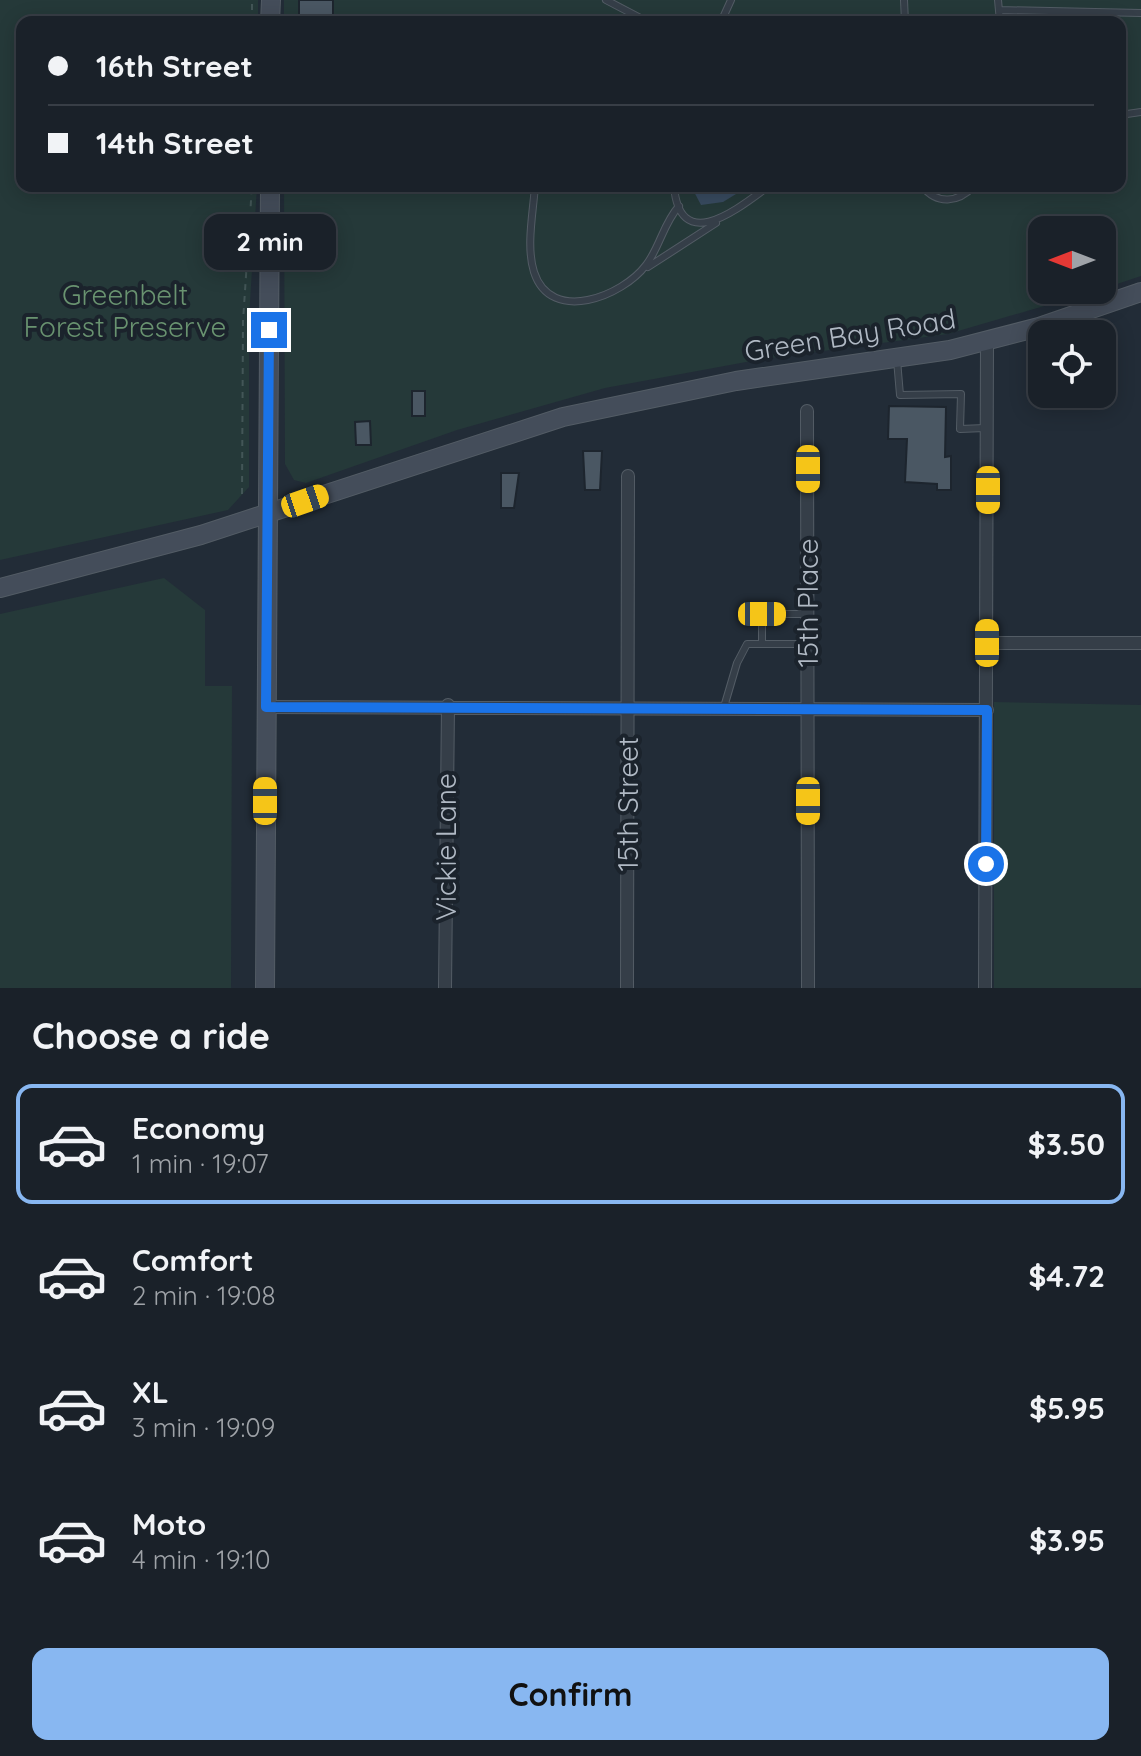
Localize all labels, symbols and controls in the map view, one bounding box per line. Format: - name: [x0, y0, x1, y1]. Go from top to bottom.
- text: 16th Street: [96, 47, 253, 85]
- text: 14th Street: [96, 124, 254, 162]
- callout: 2 min: [203, 214, 335, 270]
- north arrow: [1028, 216, 1116, 304]
- map controls: [1028, 216, 1116, 408]
- text: 2 min: [236, 225, 304, 258]
- park label: Greenbelt Forest Preserve: [24, 277, 226, 344]
- street label: Green Bay Road: [742, 301, 958, 368]
- route end: [251, 312, 287, 348]
- button: locate: [1028, 320, 1116, 408]
- car: [796, 445, 820, 493]
- car: [976, 466, 1000, 514]
- car: [278, 482, 332, 520]
- street label: 15th Place: [790, 538, 825, 668]
- car: [738, 602, 786, 626]
- car: [975, 619, 999, 667]
- street label: 15th Street: [610, 736, 645, 872]
- street label: Vickie Lane: [428, 773, 463, 921]
- car: [253, 777, 277, 825]
- car: [796, 777, 820, 825]
- route start: [968, 846, 1004, 882]
- text: Choose a ride: [32, 1013, 270, 1058]
- icon: car: [36, 1108, 108, 1180]
- text: Economy: [132, 1109, 265, 1147]
- text: $3.50: [1028, 1125, 1105, 1163]
- text: 1 min · 19:07: [132, 1147, 269, 1180]
- icon: car: [36, 1240, 108, 1312]
- text: Comfort: [132, 1241, 253, 1279]
- text: $4.72: [1028, 1257, 1105, 1295]
- text: 2 min · 19:08: [132, 1279, 276, 1312]
- icon: car: [36, 1372, 108, 1444]
- text: XL: [132, 1373, 169, 1411]
- text: $5.95: [1029, 1389, 1105, 1427]
- text: 3 min · 19:09: [132, 1411, 275, 1444]
- icon: car: [36, 1504, 108, 1576]
- text: Moto: [132, 1505, 206, 1543]
- text: $3.95: [1029, 1521, 1105, 1559]
- text: 4 min · 19:10: [132, 1543, 270, 1576]
- button: Confirm: [32, 1648, 1109, 1740]

